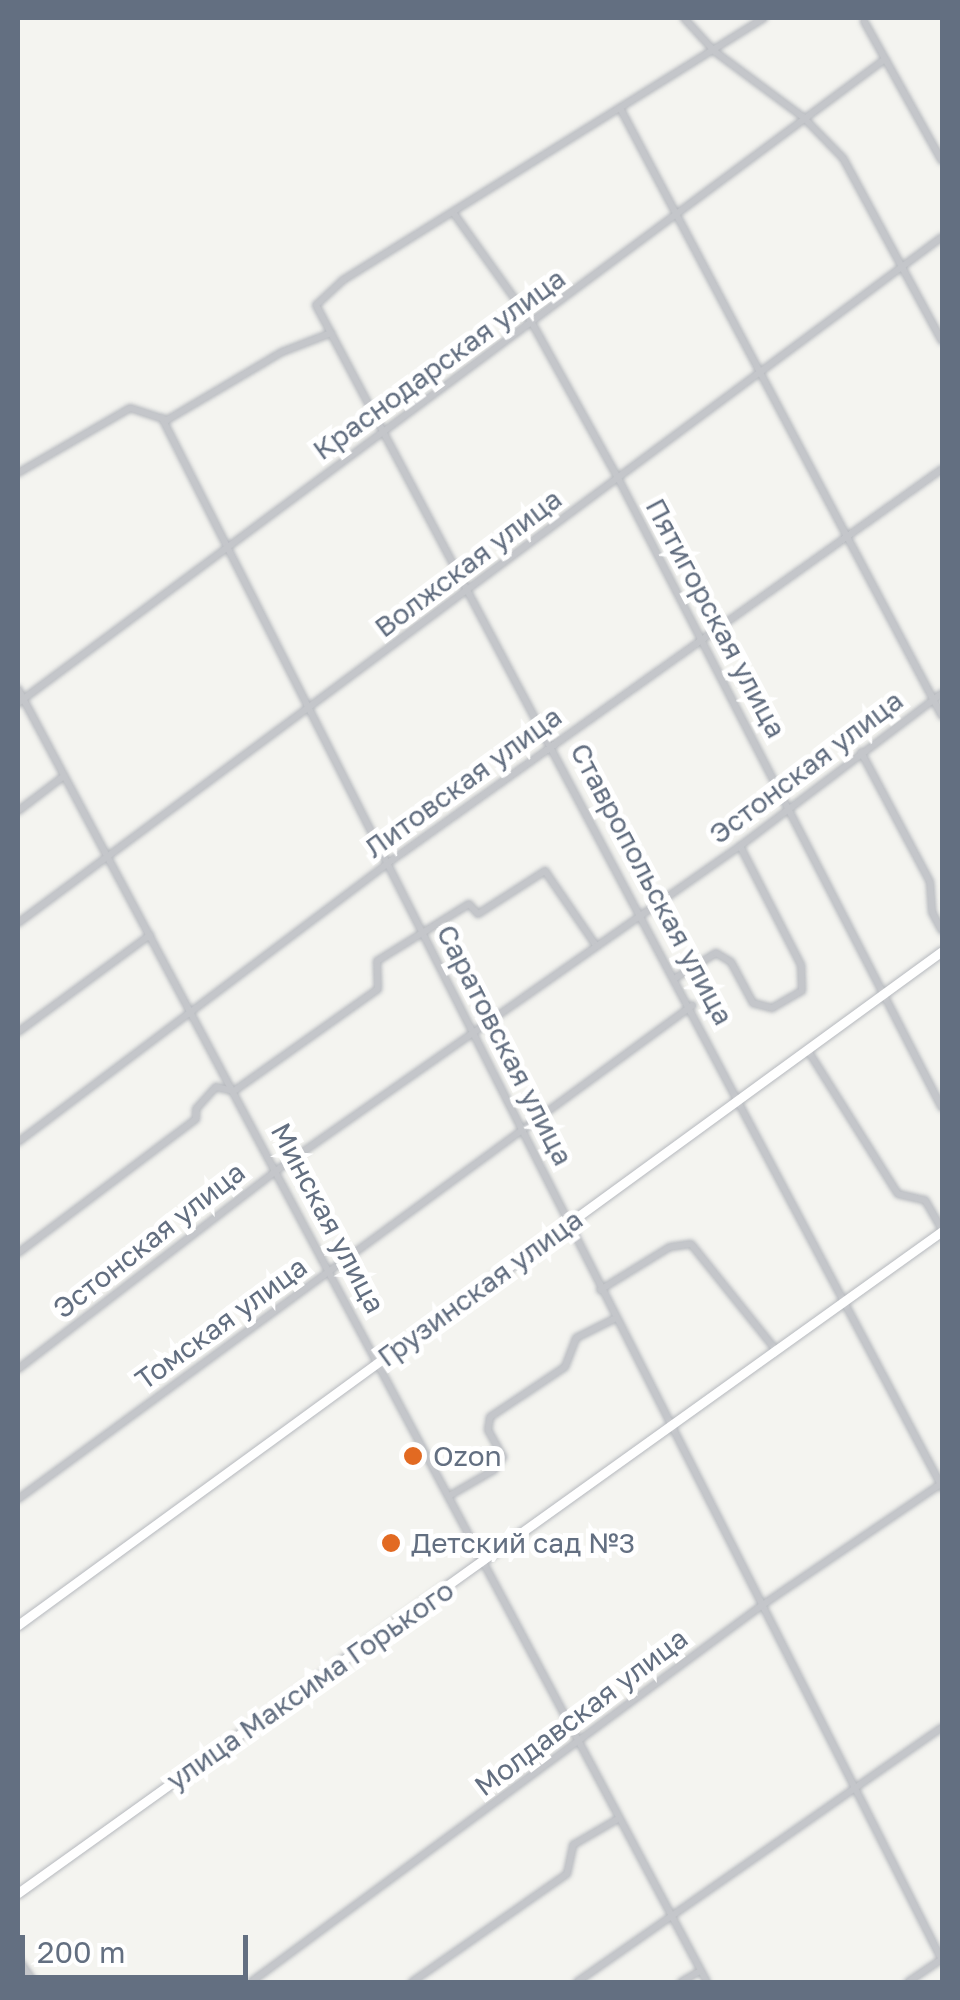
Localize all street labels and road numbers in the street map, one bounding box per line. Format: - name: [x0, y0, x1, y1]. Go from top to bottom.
- street label: Краснодарская улица: [306, 261, 572, 467]
- street label: Волжская улица: [368, 482, 568, 644]
- street label: Пятигорская улица: [639, 493, 793, 743]
- street label: Эстонская улица: [703, 683, 909, 851]
- street label: Литовская улица: [358, 699, 568, 865]
- street label: Ставропольская улица: [563, 737, 741, 1031]
- street label: Саратовская улица: [430, 919, 580, 1171]
- street label: Минская улица: [264, 1117, 392, 1319]
- street label: Эстонская улица: [47, 1155, 251, 1325]
- street label: Грузинская улица: [371, 1202, 589, 1374]
- street label: Томская улица: [129, 1250, 313, 1396]
- street label: улица Максима Горького: [160, 1573, 460, 1797]
- street label: Молдавская улица: [468, 1621, 694, 1803]

